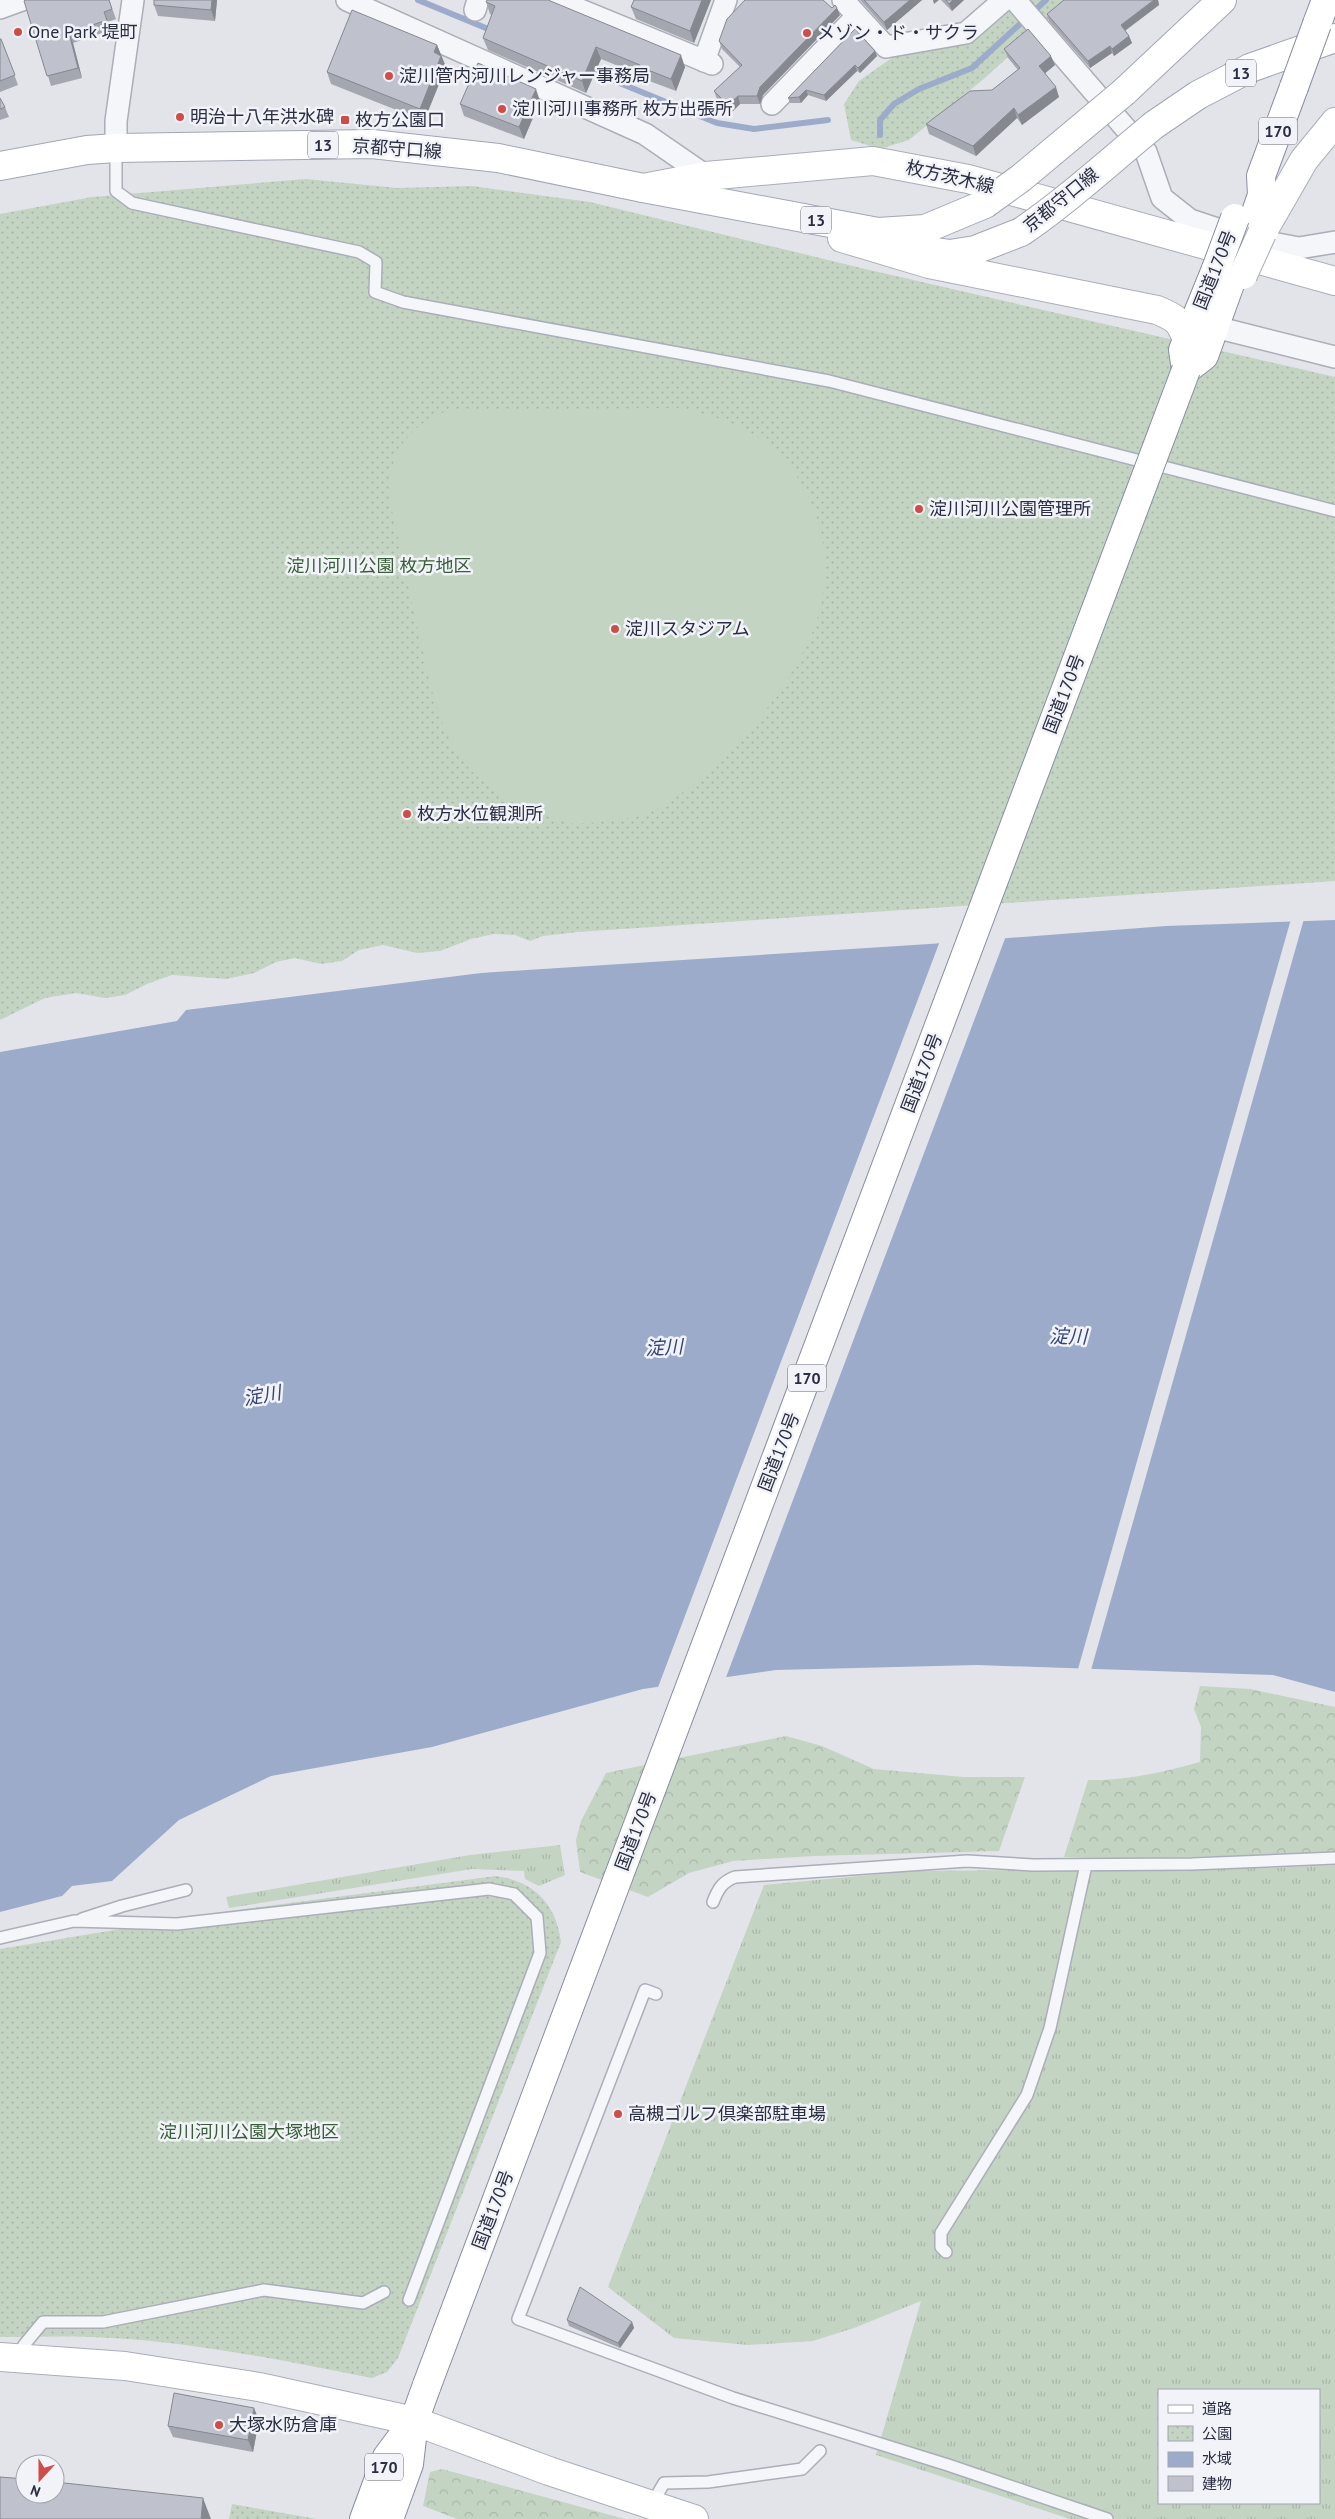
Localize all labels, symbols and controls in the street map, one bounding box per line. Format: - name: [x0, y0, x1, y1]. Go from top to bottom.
- place label: One Park 堤町: [28, 20, 137, 43]
- place label: メゾン・ド・サクラ: [817, 21, 979, 44]
- marker: One Park 堤町: [12, 26, 24, 38]
- marker: メゾン・ド・サクラ: [801, 27, 813, 39]
- road number: 13: [1226, 59, 1256, 86]
- place label: 淀川管内河川レンジャー事務局: [399, 64, 650, 87]
- marker: 淀川管内河川レンジャー事務局: [383, 70, 395, 82]
- place label: 淀川河川事務所 枚方出張所: [512, 97, 733, 120]
- marker: 淀川河川事務所 枚方出張所: [496, 103, 508, 115]
- place label: 明治十八年洪水碑: [190, 105, 334, 128]
- place label: 枚方公園口: [355, 108, 445, 131]
- marker: 明治十八年洪水碑: [174, 111, 186, 123]
- marker: 枚方公園口: [339, 114, 351, 126]
- road number: 170: [1259, 118, 1297, 144]
- road number: 13: [308, 132, 338, 158]
- street label: 京都守口線: [351, 134, 443, 163]
- street label: 枚方茨木線: [904, 155, 997, 198]
- street label: 京都守口線: [1018, 162, 1103, 237]
- road number: 13: [801, 206, 831, 234]
- street label: 国道170号: [1188, 227, 1241, 313]
- place label: 淀川河川公園管理所: [929, 497, 1091, 520]
- marker: 淀川河川公園管理所: [913, 503, 925, 515]
- park label: 淀川河川公園 枚方地区: [287, 554, 471, 577]
- place label: 淀川スタジアム: [625, 617, 750, 640]
- marker: 淀川スタジアム: [609, 623, 621, 635]
- street label: 国道170号: [1038, 651, 1089, 737]
- place label: 枚方水位観測所: [417, 802, 543, 825]
- marker: 枚方水位観測所: [401, 808, 413, 820]
- street label: 国道170号: [896, 1030, 947, 1116]
- water label: 淀川: [1049, 1324, 1089, 1348]
- water label: 淀川: [644, 1334, 686, 1360]
- road number: 170: [788, 1365, 826, 1392]
- water label: 淀川: [241, 1380, 285, 1410]
- street label: 国道170号: [753, 1409, 804, 1495]
- street label: 国道170号: [610, 1788, 661, 1874]
- place label: 高槻ゴルフ倶楽部駐車場: [628, 2102, 826, 2125]
- marker: 高槻ゴルフ倶楽部駐車場: [612, 2108, 624, 2120]
- park label: 淀川河川公園大塚地区: [159, 2120, 339, 2143]
- street label: 国道170号: [467, 2167, 518, 2253]
- legend: [1158, 2389, 1320, 2504]
- text: 道路: [1202, 2399, 1232, 2418]
- place label: 大塚水防倉庫: [229, 2413, 337, 2436]
- marker: 大塚水防倉庫: [213, 2419, 225, 2431]
- text: 公園: [1202, 2424, 1232, 2443]
- text: 水域: [1202, 2449, 1232, 2468]
- north arrow: [15, 2454, 65, 2504]
- road number: 170: [365, 2454, 403, 2480]
- text: 建物: [1202, 2474, 1232, 2493]
- text: N: [28, 2481, 43, 2501]

